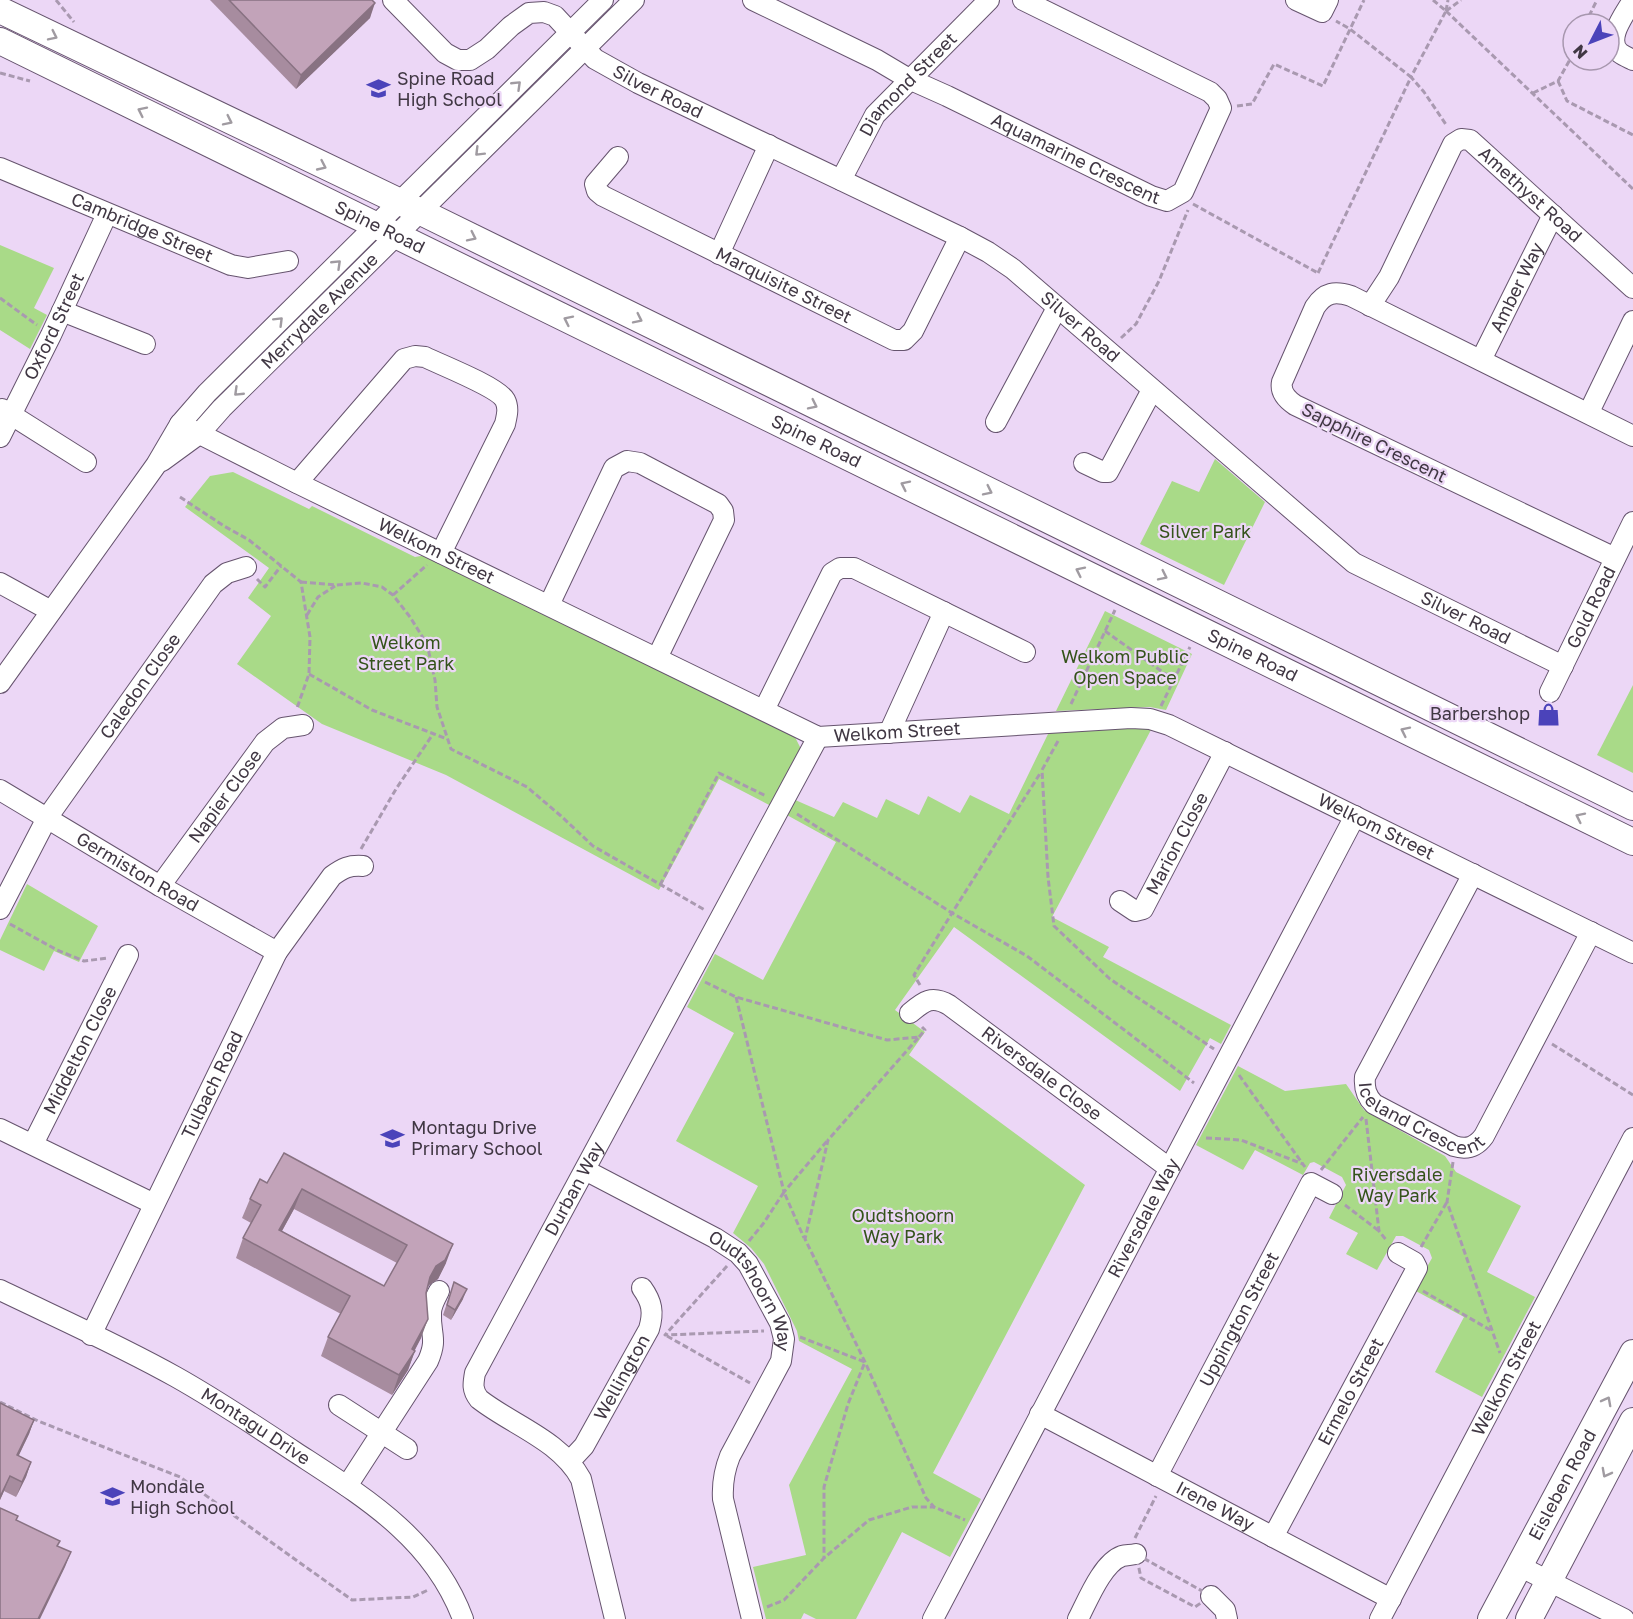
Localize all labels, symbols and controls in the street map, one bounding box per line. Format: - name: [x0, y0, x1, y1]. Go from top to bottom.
- north arrow: [1561, 12, 1621, 72]
- street label: Diamond Street: [854, 27, 961, 140]
- one-way arrow: [46, 28, 57, 40]
- text: N: [1568, 41, 1591, 63]
- street label: Silver Road: [609, 59, 707, 122]
- place label: Spine Road High School: [397, 67, 502, 110]
- school or university icon: Spine Road High School: [366, 76, 392, 102]
- one-way arrow: [511, 81, 521, 92]
- one-way arrow: [137, 107, 148, 119]
- street label: Aquamarine Crescent: [988, 108, 1163, 208]
- one-way arrow: [222, 113, 233, 125]
- street label: Amethyst Road: [1475, 141, 1587, 246]
- one-way arrow: [475, 145, 486, 156]
- one-way arrow: [316, 158, 327, 170]
- street label: Cambridge Street: [68, 187, 217, 266]
- street label: Spine Road: [332, 195, 429, 258]
- one-way arrow: [465, 229, 476, 241]
- street label: Amber Way: [1485, 238, 1548, 336]
- street label: Marquisite Street: [712, 242, 856, 327]
- street label: Merrydale Avenue: [256, 248, 382, 373]
- one-way arrow: [331, 260, 341, 271]
- street label: Oxford Street: [18, 269, 88, 383]
- street label: Silver Road: [1037, 286, 1125, 366]
- one-way arrow: [632, 311, 643, 323]
- one-way arrow: [563, 315, 574, 327]
- one-way arrow: [272, 318, 283, 328]
- one-way arrow: [235, 384, 246, 395]
- one-way arrow: [807, 397, 818, 409]
- street label: Sapphire Crescent: [1298, 397, 1451, 487]
- street label: Spine Road: [768, 409, 865, 472]
- one-way arrow: [900, 480, 911, 492]
- one-way arrow: [982, 483, 993, 495]
- street label: Welkom Street: [375, 512, 499, 588]
- park label: Silver Park: [1159, 520, 1251, 542]
- street label: Gold Road: [1561, 562, 1620, 652]
- one-way arrow: [1075, 566, 1086, 578]
- one-way arrow: [1157, 569, 1168, 581]
- street label: Silver Road: [1417, 586, 1515, 649]
- street label: Spine Road: [1204, 623, 1302, 686]
- street label: Caledon Close: [95, 628, 185, 743]
- park label: Welkom Street Park: [358, 631, 454, 674]
- park label: Welkom Public Open Space: [1061, 645, 1189, 688]
- shop icon: Barbershop: [1535, 701, 1561, 727]
- place label: Barbershop: [1430, 702, 1530, 724]
- street label: Welkom Street: [833, 716, 961, 746]
- one-way arrow: [1401, 726, 1412, 738]
- street label: Napier Close: [183, 745, 266, 847]
- street label: Marion Close: [1140, 788, 1212, 898]
- street label: Welkom Street: [1315, 788, 1439, 864]
- one-way arrow: [1576, 812, 1587, 824]
- street label: Germiston Road: [73, 826, 203, 916]
- street label: Middelton Close: [38, 982, 121, 1117]
- street label: Riversdale Close: [978, 1021, 1107, 1125]
- street label: Tulbach Road: [176, 1027, 247, 1142]
- street label: Iceland Crescent: [1355, 1081, 1489, 1158]
- place label: Montagu Drive Primary School: [411, 1116, 543, 1159]
- school or university icon: Montagu Drive Primary School: [380, 1125, 406, 1151]
- street label: Durban Way: [539, 1137, 608, 1239]
- street label: Riversdale Way: [1102, 1154, 1183, 1281]
- park label: Riversdale Way Park: [1351, 1163, 1443, 1206]
- park label: Oudtshoorn Way Park: [852, 1204, 954, 1247]
- street label: Oudtshoorn Way: [705, 1225, 796, 1353]
- street label: Uppington Street: [1194, 1248, 1283, 1390]
- street label: Welkom Street: [1466, 1316, 1545, 1439]
- street label: Wellington: [589, 1330, 654, 1424]
- street label: Ermelo Street: [1312, 1334, 1388, 1449]
- street label: Montagu Drive: [197, 1382, 315, 1469]
- one-way arrow: [1600, 1396, 1611, 1407]
- street label: Eisleben Road: [1523, 1425, 1600, 1544]
- one-way arrow: [1602, 1467, 1613, 1477]
- place label: Mondale High School: [130, 1475, 235, 1518]
- street label: Irene Way: [1173, 1476, 1259, 1535]
- school or university icon: Mondale High School: [99, 1484, 125, 1510]

